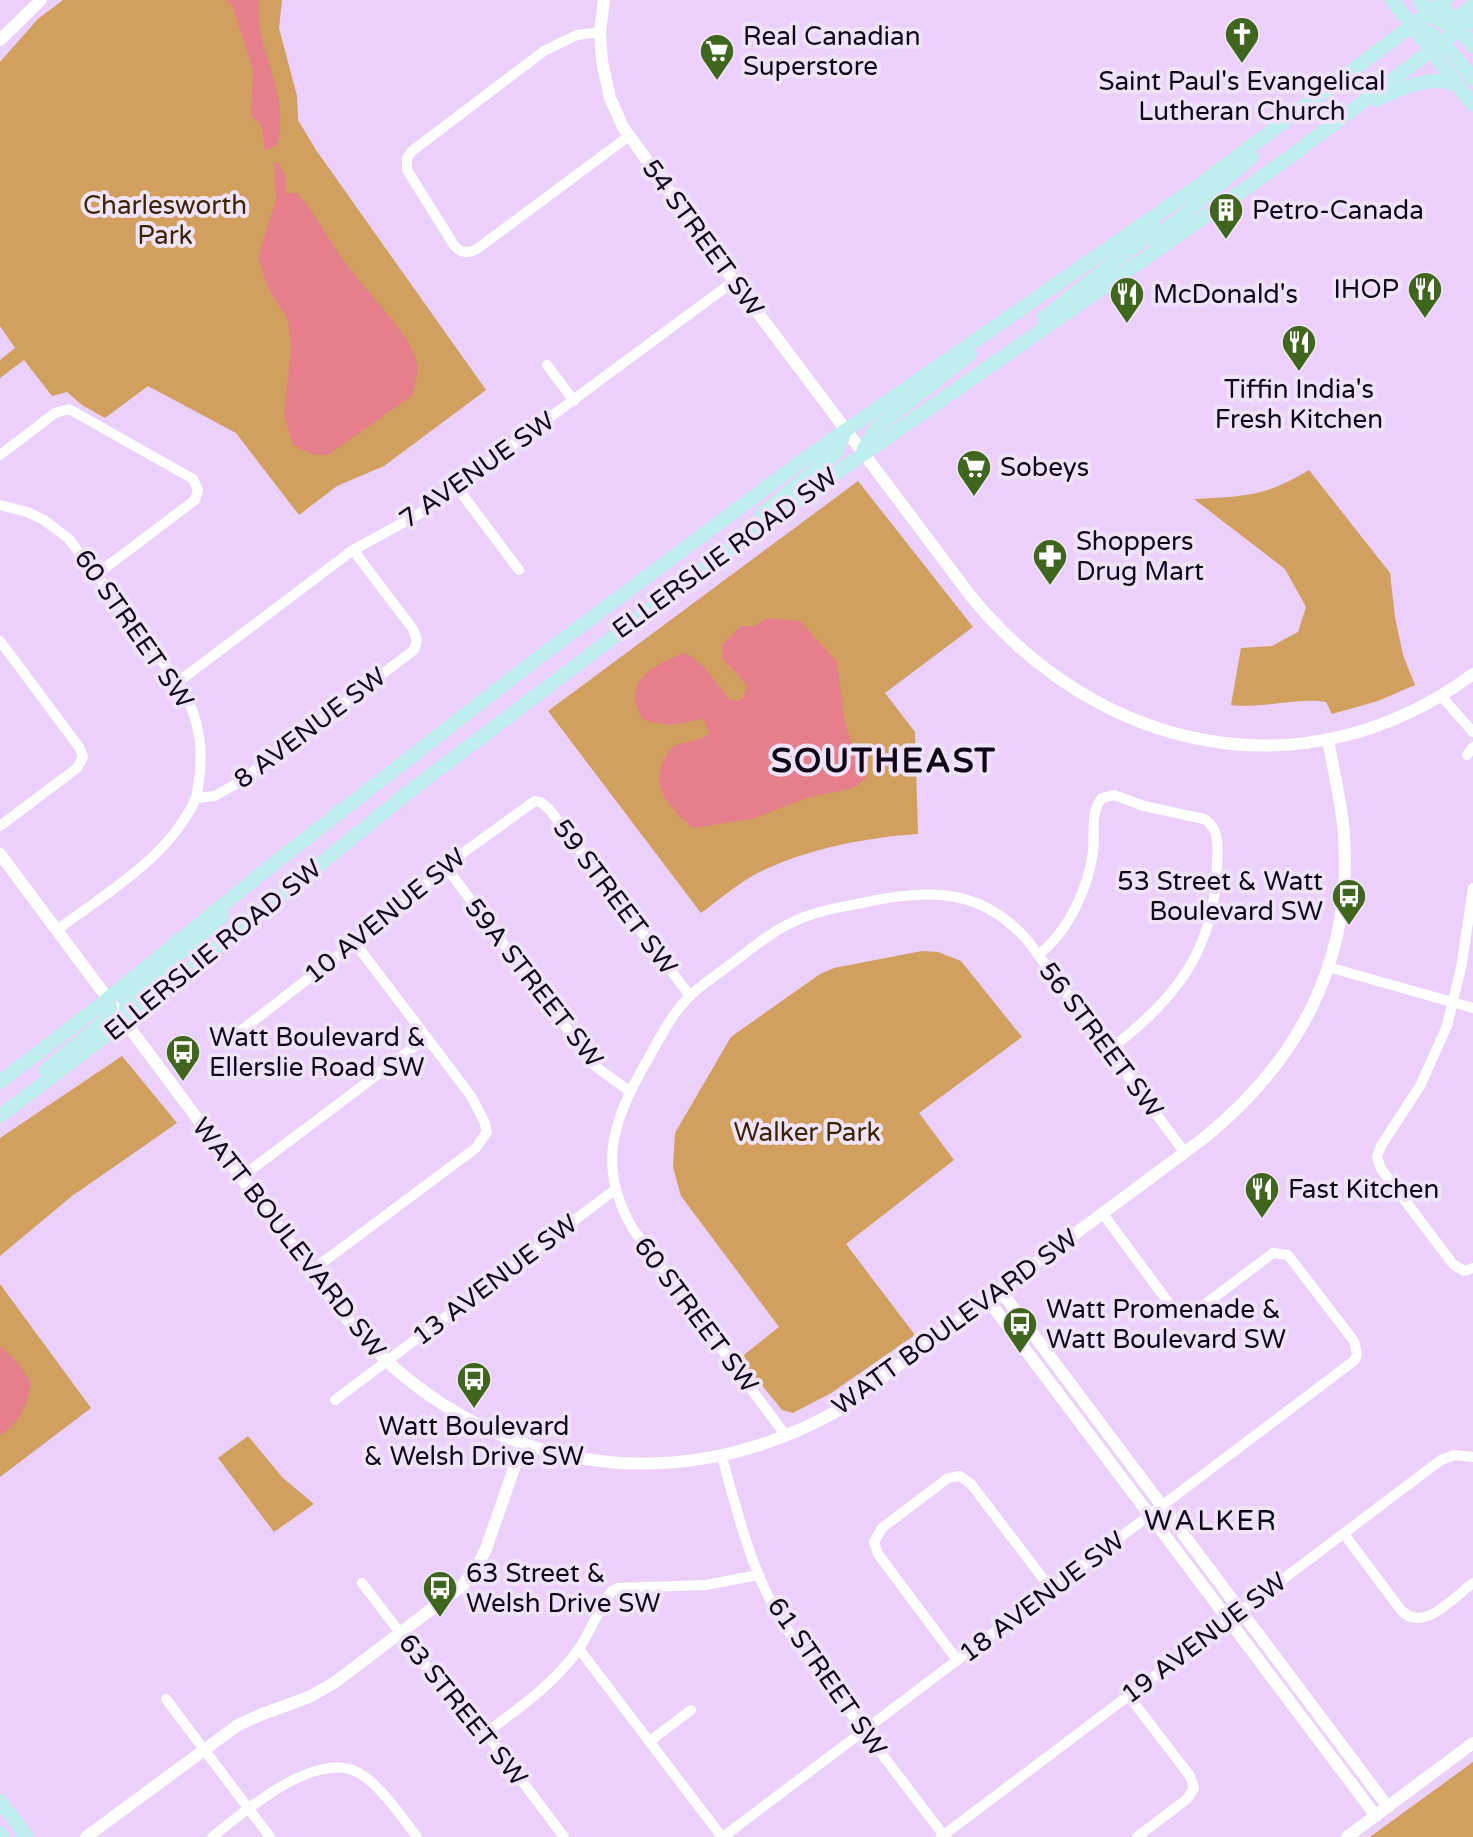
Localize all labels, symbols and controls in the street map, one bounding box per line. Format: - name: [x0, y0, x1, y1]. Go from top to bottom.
- church icon: Saint Paul's Evangelical Lutheran Church: [1223, 15, 1261, 65]
- place label: Real Canadian Superstore: [743, 21, 921, 82]
- supermarket icon: Real Canadian Superstore: [698, 32, 736, 82]
- place label: Saint Paul's Evangelical Lutheran Church: [1098, 66, 1386, 127]
- street label: 54 STREET SW: [636, 153, 770, 323]
- park label: Charlesworth Park: [83, 190, 247, 251]
- building icon: Petro-Canada: [1207, 191, 1245, 241]
- place label: Petro-Canada: [1252, 195, 1424, 226]
- restaurant icon: IHOP: [1406, 270, 1444, 320]
- place label: IHOP: [1333, 274, 1399, 305]
- restaurant icon: McDonald's: [1108, 275, 1146, 325]
- place label: McDonald's: [1153, 279, 1298, 310]
- restaurant icon: Tiffin India's Fresh Kitchen: [1280, 323, 1318, 373]
- place label: Tiffin India's Fresh Kitchen: [1215, 374, 1383, 435]
- street label: 7 AVENUE SW: [393, 405, 561, 535]
- supermarket icon: Sobeys: [955, 448, 993, 498]
- place label: Sobeys: [1000, 452, 1089, 483]
- street label: ELLERSLIE ROAD SW: [606, 461, 844, 645]
- place label: Shoppers Drug Mart: [1076, 526, 1204, 587]
- pharmacy icon: Shoppers Drug Mart: [1031, 537, 1069, 587]
- street label: 60 STREET SW: [68, 544, 200, 714]
- street label: 8 AVENUE SW: [228, 661, 392, 795]
- district label: SOUTHEAST: [771, 741, 997, 782]
- street label: 59 STREET SW: [546, 813, 684, 981]
- street label: 10 AVENUE SW: [298, 841, 472, 991]
- street label: ELLERSLIE ROAD SW: [98, 853, 328, 1047]
- place label: 53 Street & Watt Boulevard SW: [1117, 866, 1323, 927]
- bus stop icon: 53 Street & Watt Boulevard SW: [1330, 877, 1368, 927]
- street label: 59A STREET SW: [458, 892, 610, 1074]
- street label: 56 STREET SW: [1032, 956, 1170, 1124]
- place label: Watt Boulevard & Ellerslie Road SW: [209, 1022, 426, 1083]
- bus stop icon: Watt Boulevard & Ellerslie Road SW: [164, 1033, 202, 1083]
- street label: WATT BOULEVARD SW: [186, 1112, 392, 1364]
- park label: Walker Park: [733, 1117, 881, 1148]
- restaurant icon: Fast Kitchen: [1243, 1170, 1281, 1220]
- place label: Fast Kitchen: [1288, 1174, 1439, 1205]
- street label: 13 AVENUE SW: [406, 1208, 584, 1352]
- street label: WATT BOULEVARD SW: [826, 1222, 1084, 1422]
- street label: 60 STREET SW: [627, 1231, 765, 1399]
- place label: Watt Promenade & Watt Boulevard SW: [1046, 1294, 1286, 1355]
- bus stop icon: Watt Promenade & Watt Boulevard SW: [1001, 1305, 1039, 1355]
- bus stop icon: Watt Boulevard & Welsh Drive SW: [455, 1360, 493, 1410]
- place label: Watt Boulevard & Welsh Drive SW: [364, 1411, 584, 1472]
- district label: WALKER: [1144, 1504, 1278, 1538]
- street label: 18 AVENUE SW: [953, 1525, 1131, 1669]
- place label: 63 Street & Welsh Drive SW: [466, 1558, 660, 1619]
- street label: 19 AVENUE SW: [1115, 1566, 1293, 1710]
- bus stop icon: 63 Street & Welsh Drive SW: [421, 1569, 459, 1619]
- street label: 61 STREET SW: [761, 1592, 893, 1762]
- street label: 63 STREET SW: [392, 1628, 534, 1792]

